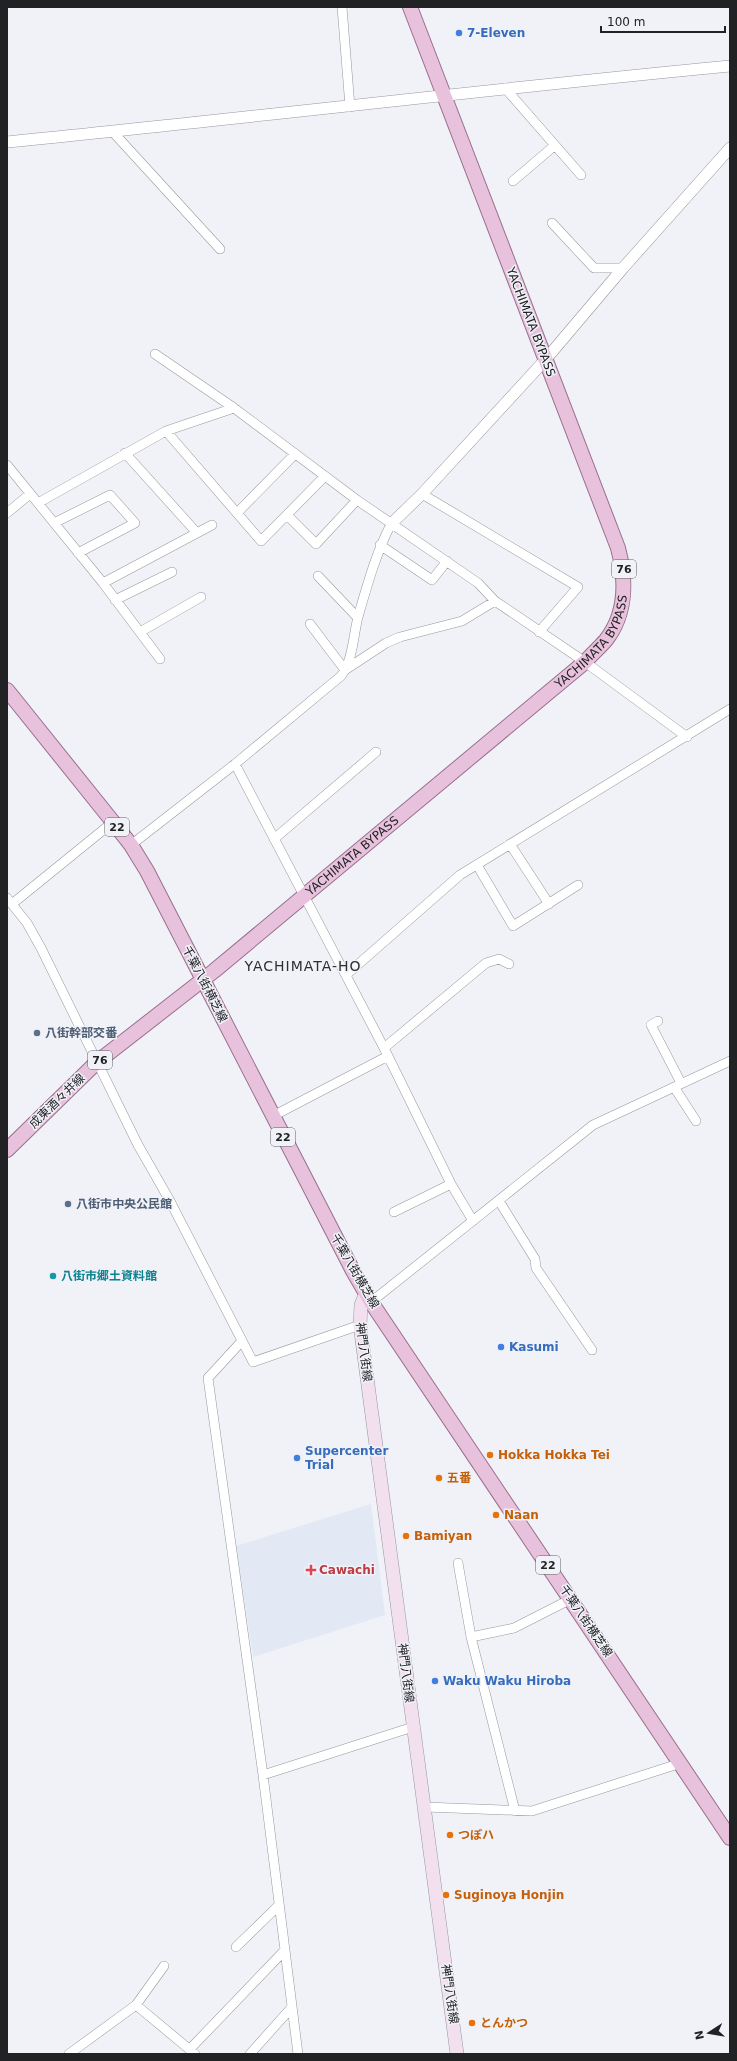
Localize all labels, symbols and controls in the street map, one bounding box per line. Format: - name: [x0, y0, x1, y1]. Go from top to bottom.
- scale bar: [601, 8, 725, 34]
- text: 100 m: [607, 15, 645, 29]
- place label: 7-Eleven: [467, 26, 525, 40]
- marker: 7-Eleven: [454, 28, 464, 38]
- street label: YACHIMATA BYPASS: [503, 264, 558, 379]
- road number: 76: [612, 560, 636, 578]
- street label: YACHIMATA BYPASS: [551, 594, 630, 692]
- street label: YACHIMATA BYPASS: [302, 813, 401, 899]
- road number: 22: [105, 818, 129, 836]
- street label: 千葉八街横芝線: [180, 943, 230, 1025]
- district label: YACHIMATA-HO: [243, 958, 362, 974]
- place label: 八街幹部交番: [45, 1026, 118, 1040]
- marker: 八街幹部交番: [32, 1028, 42, 1038]
- road number: 76: [88, 1051, 112, 1069]
- street label: 成東酒々井線: [26, 1071, 88, 1131]
- road number: 22: [271, 1128, 295, 1146]
- place label: 八街市中央公民館: [76, 1197, 172, 1211]
- marker: 八街市中央公民館: [63, 1199, 73, 1209]
- street label: 千葉八街横芝線: [328, 1231, 382, 1311]
- place label: 八街市郷土資料館: [61, 1269, 157, 1283]
- marker: 八街市郷土資料館: [48, 1271, 58, 1281]
- street label: 神門八街線: [353, 1321, 375, 1383]
- place label: Kasumi: [509, 1340, 559, 1354]
- marker: Kasumi: [496, 1342, 506, 1352]
- place label: Supercenter Trial: [305, 1444, 389, 1472]
- place label: Hokka Hokka Tei: [498, 1448, 610, 1462]
- marker: Hokka Hokka Tei: [485, 1450, 495, 1460]
- marker: Supercenter Trial: [292, 1453, 302, 1463]
- place label: 五番: [447, 1471, 472, 1485]
- marker: 五番: [434, 1473, 444, 1483]
- place label: Naan: [504, 1508, 539, 1522]
- marker: Naan: [491, 1510, 501, 1520]
- place label: Bamiyan: [414, 1529, 472, 1543]
- marker: Bamiyan: [401, 1531, 411, 1541]
- road number: 22: [536, 1556, 560, 1574]
- place label: Cawachi: [319, 1563, 375, 1577]
- marker: Cawachi: [306, 1565, 316, 1575]
- street label: 千葉八街横芝線: [557, 1582, 615, 1660]
- street label: 神門八街線: [395, 1642, 417, 1704]
- place label: Waku Waku Hiroba: [443, 1674, 571, 1688]
- marker: Waku Waku Hiroba: [430, 1676, 440, 1686]
- place label: つぽハ: [458, 1828, 494, 1842]
- marker: つぽハ: [445, 1830, 455, 1840]
- place label: Suginoya Honjin: [454, 1888, 564, 1902]
- marker: Suginoya Honjin: [441, 1890, 451, 1900]
- street label: 神門八街線: [439, 1963, 461, 2025]
- north arrow: [689, 2013, 729, 2053]
- place label: とんかつ: [480, 2016, 528, 2030]
- marker: とんかつ: [467, 2018, 477, 2028]
- text: N: [692, 2029, 707, 2041]

